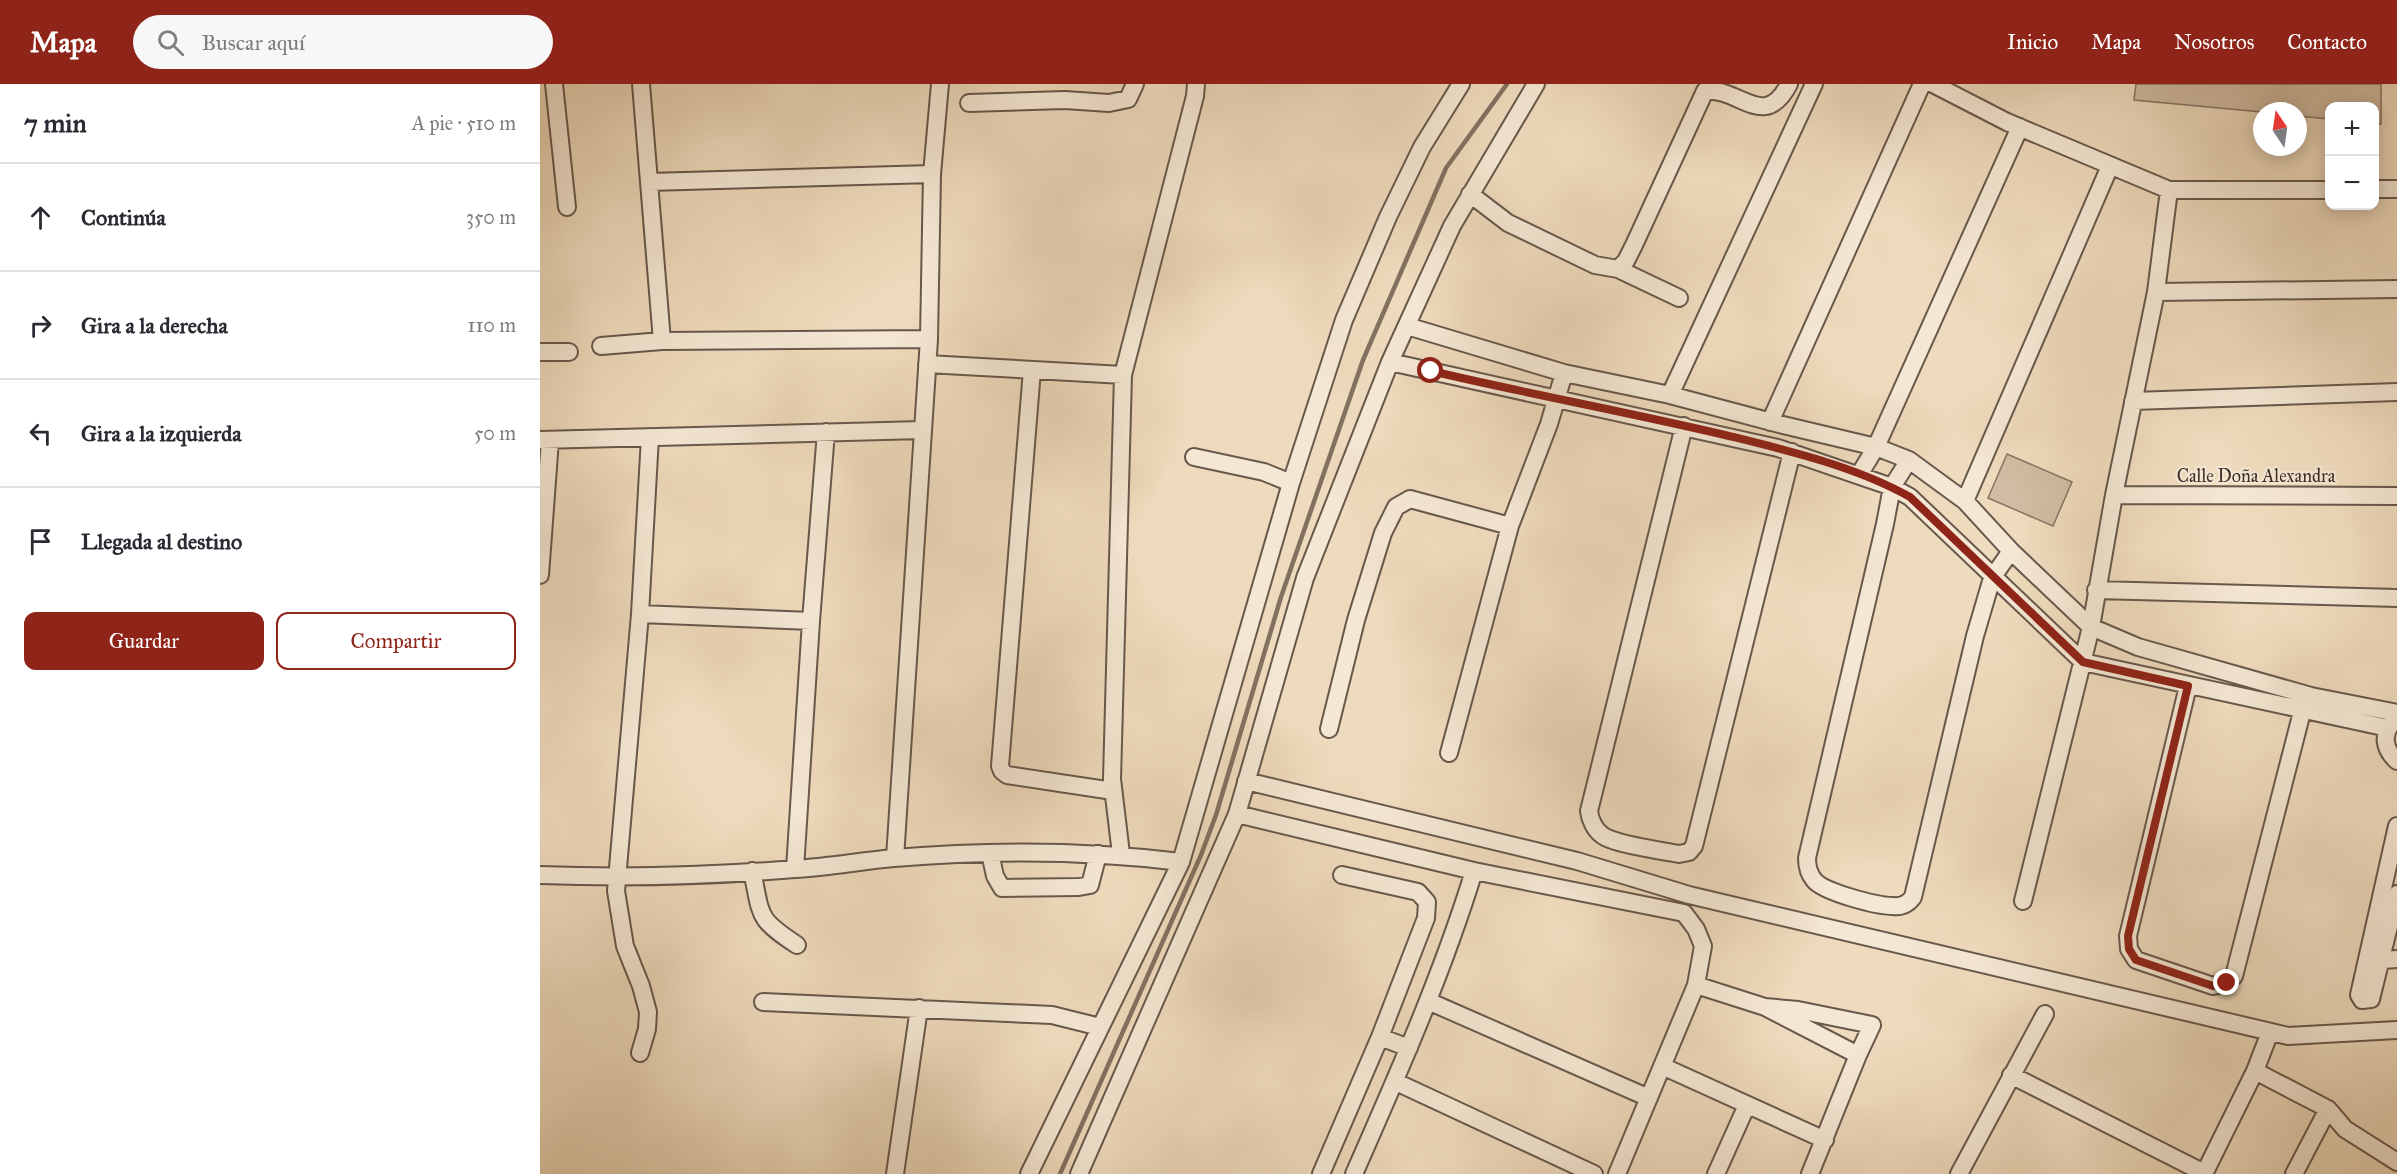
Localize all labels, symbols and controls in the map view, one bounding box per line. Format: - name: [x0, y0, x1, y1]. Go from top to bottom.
- search box: [133, 15, 553, 69]
- text: Mapa: [30, 25, 97, 60]
- icon: search: [154, 26, 187, 59]
- text: Buscar aquí: [202, 29, 305, 56]
- text: Inicio: [2007, 29, 2058, 55]
- text: Mapa: [2091, 29, 2141, 55]
- text: Nosotros: [2174, 29, 2254, 55]
- text: Contacto: [2287, 29, 2367, 55]
- north arrow: [2253, 102, 2307, 156]
- map controls: [2325, 102, 2379, 210]
- button: +: [2325, 102, 2379, 156]
- text: 7 min: [24, 107, 87, 139]
- text: A pie · 510 m: [412, 111, 516, 135]
- button: −: [2325, 156, 2379, 210]
- icon: ahead: [24, 201, 57, 234]
- text: Continúa: [81, 204, 166, 231]
- text: 350 m: [466, 205, 516, 229]
- icon: right: [24, 309, 57, 342]
- text: Gira a la derecha: [81, 312, 228, 339]
- text: 110 m: [468, 313, 516, 337]
- route start: [1417, 357, 1443, 383]
- icon: left: [24, 417, 57, 450]
- text: Gira a la izquierda: [81, 420, 242, 447]
- text: 50 m: [474, 421, 516, 445]
- street label: Calle Doña Alexandra: [2177, 465, 2336, 487]
- icon: arrive: [24, 525, 57, 558]
- text: Llegada al destino: [81, 528, 242, 555]
- button: Guardar: [24, 612, 264, 670]
- button: Compartir: [276, 612, 516, 670]
- route end: [2213, 969, 2239, 995]

